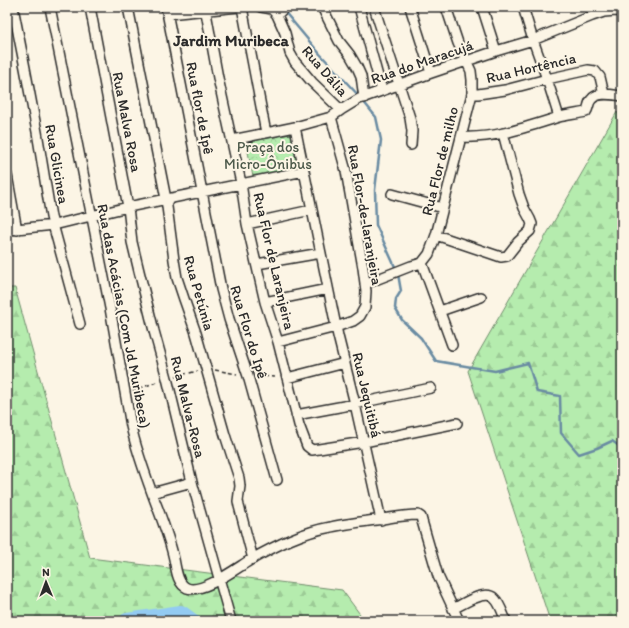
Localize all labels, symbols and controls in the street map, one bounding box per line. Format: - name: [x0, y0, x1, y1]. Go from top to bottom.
- district label: Jardim Muribeca: [172, 31, 289, 50]
- street label: Rua do Maracujá: [369, 36, 476, 88]
- street label: Rua Dália: [298, 42, 352, 100]
- street label: Rua Hortência: [484, 49, 578, 87]
- street label: Rua flor de Ipê: [182, 60, 218, 156]
- street label: Rua Malva Rosa: [108, 70, 146, 174]
- street label: Rua Flor de milho: [418, 105, 462, 217]
- street label: Rua Glicinea: [41, 123, 73, 205]
- park label: Praça dos Micro-Ônibus: [224, 138, 312, 173]
- street label: Rua Flor-de-laranjeira: [344, 143, 386, 287]
- street label: Rua Flor de Laranjeira: [249, 190, 299, 332]
- street label: Rua das Acácias (Com Jd Muribeca): [93, 202, 155, 430]
- street label: Rua Petúnia: [180, 253, 218, 333]
- street label: Rua Flor do Ipê: [226, 283, 272, 381]
- street label: Rua Jequitibá: [348, 351, 386, 440]
- street label: Rua Malva-Rosa: [167, 354, 209, 460]
- north arrow: [26, 562, 66, 602]
- text: N: [42, 566, 50, 579]

